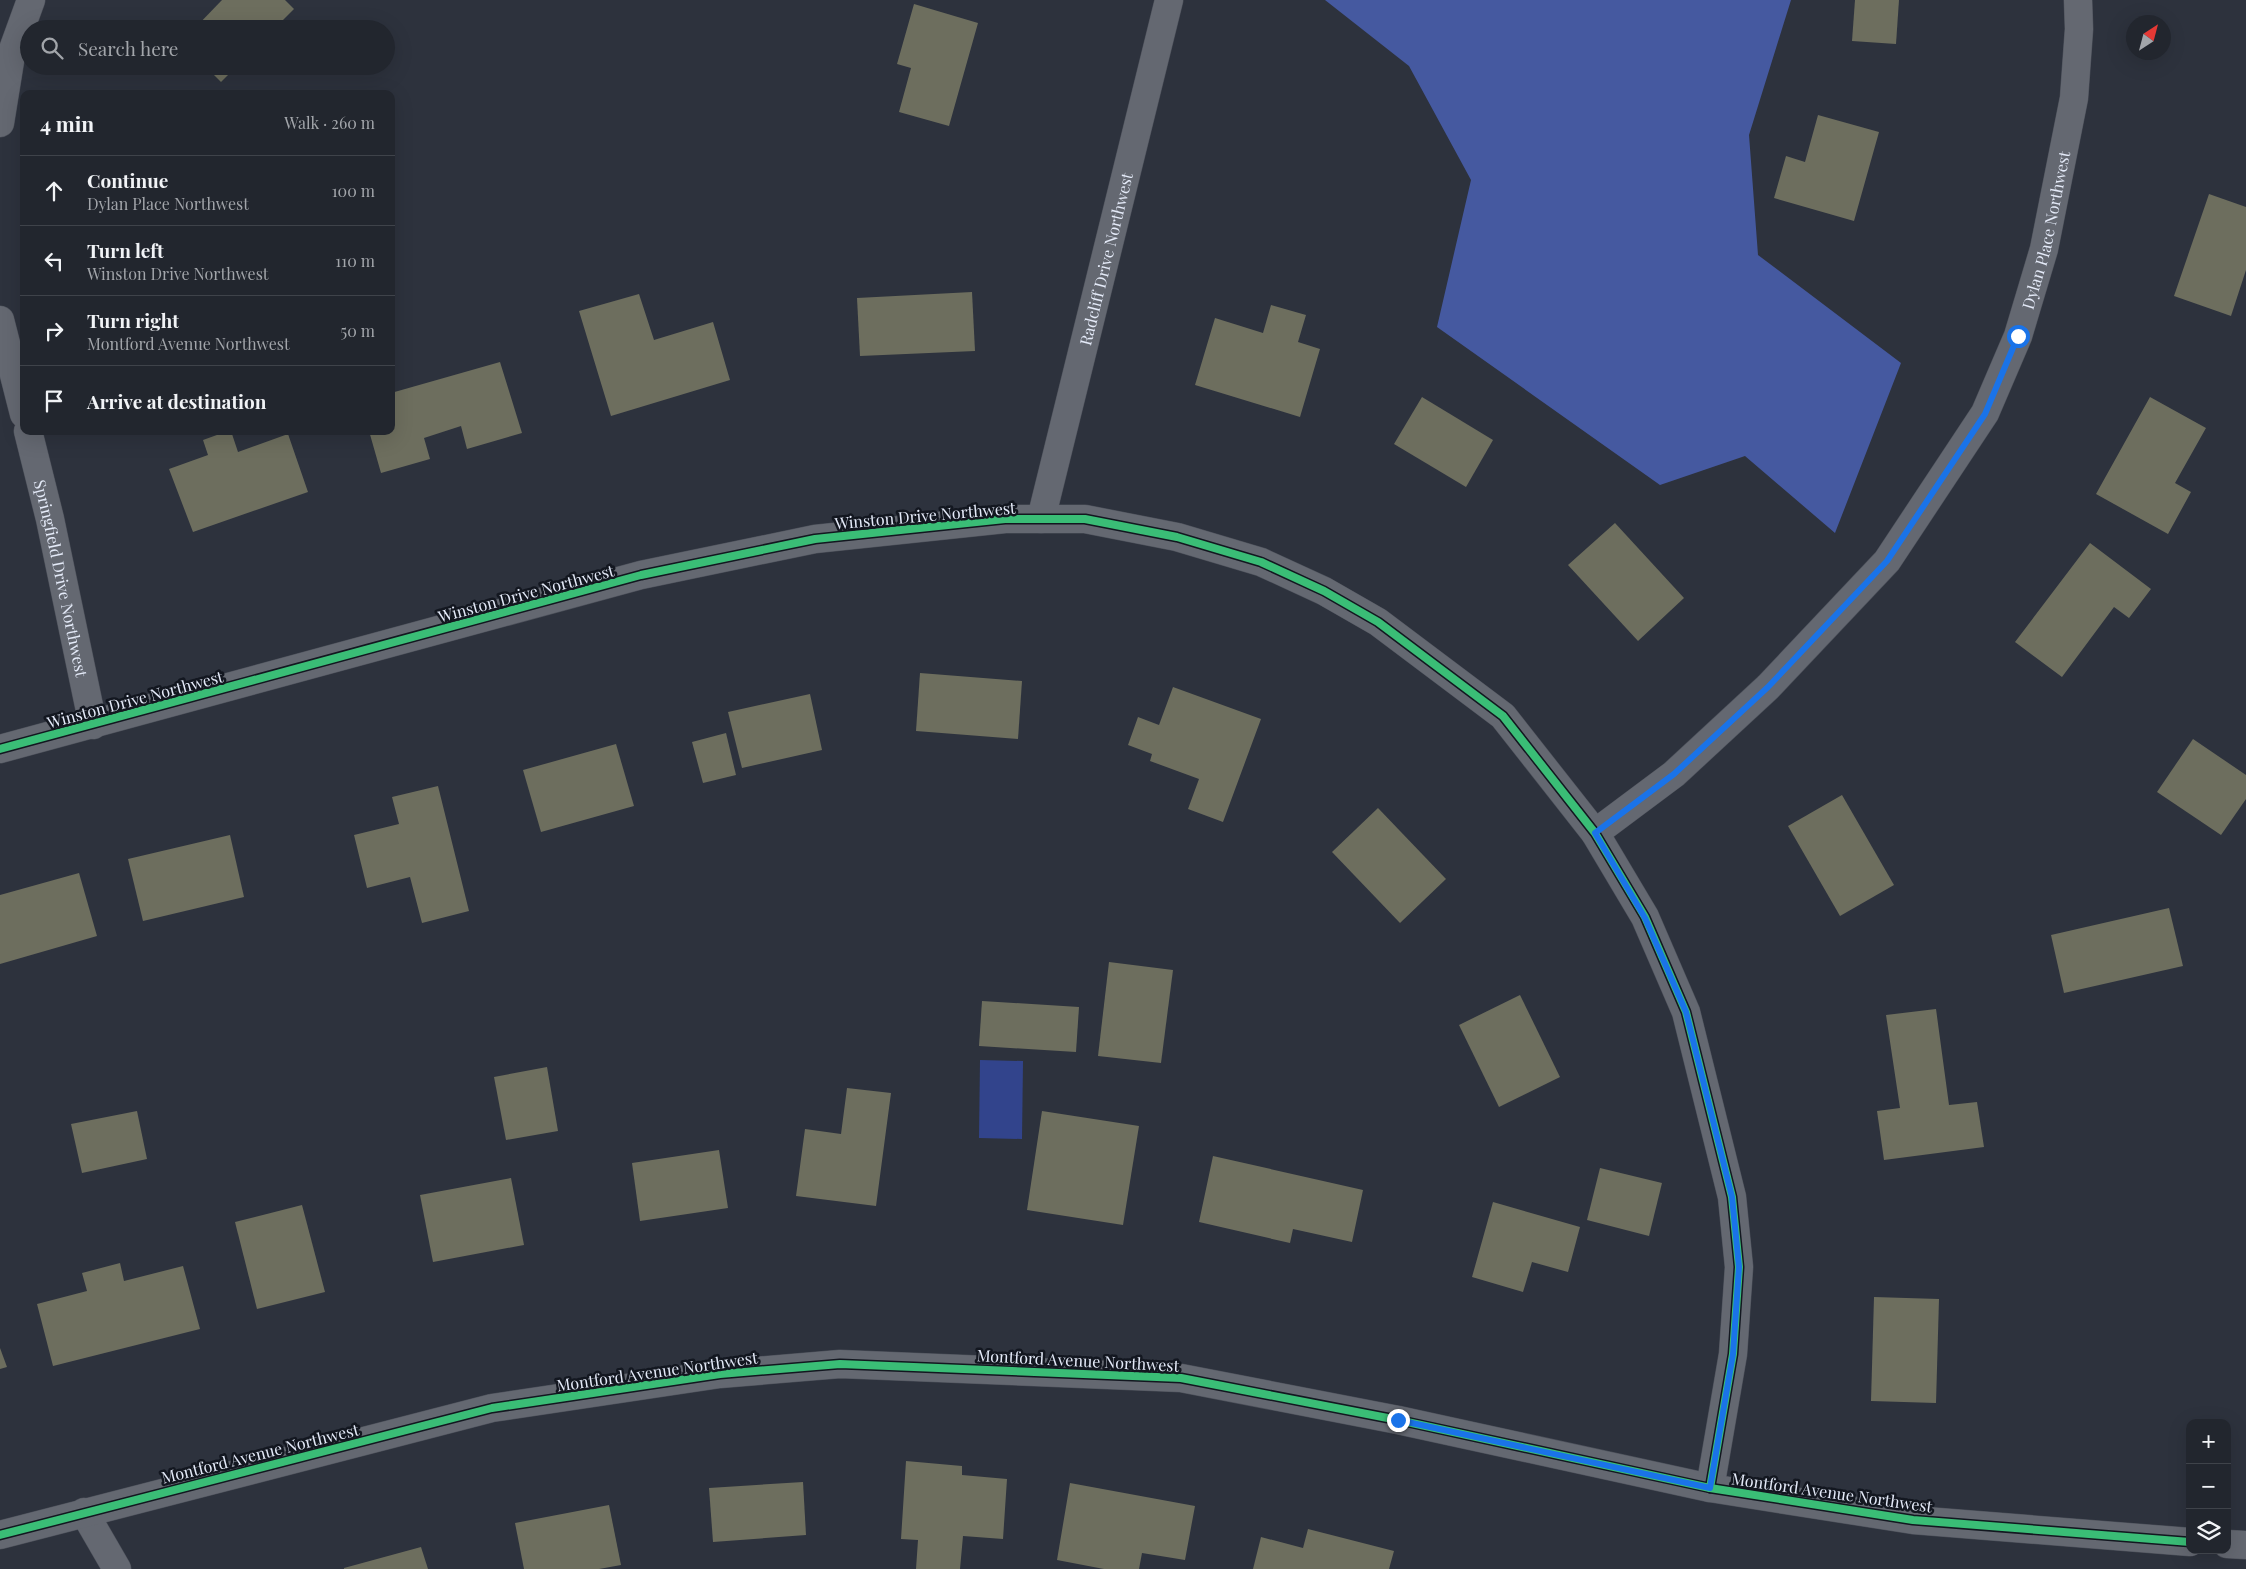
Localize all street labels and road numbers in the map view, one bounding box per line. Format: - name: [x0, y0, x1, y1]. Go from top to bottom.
- street label: Dylan Place Northwest: [2016, 149, 2074, 311]
- street label: Radcliff Drive Northwest: [1074, 170, 1137, 347]
- street label: Springfield Drive Northwest: [30, 477, 93, 679]
- street label: Winston Drive Northwest: [833, 497, 1017, 533]
- street label: Winston Drive Northwest: [435, 559, 617, 627]
- street label: Winston Drive Northwest: [44, 665, 226, 733]
- street label: Montford Avenue Northwest: [976, 1344, 1180, 1376]
- street label: Montford Avenue Northwest: [555, 1346, 759, 1396]
- street label: Montford Avenue Northwest: [159, 1418, 361, 1488]
- street label: Montford Avenue Northwest: [1730, 1467, 1934, 1517]

